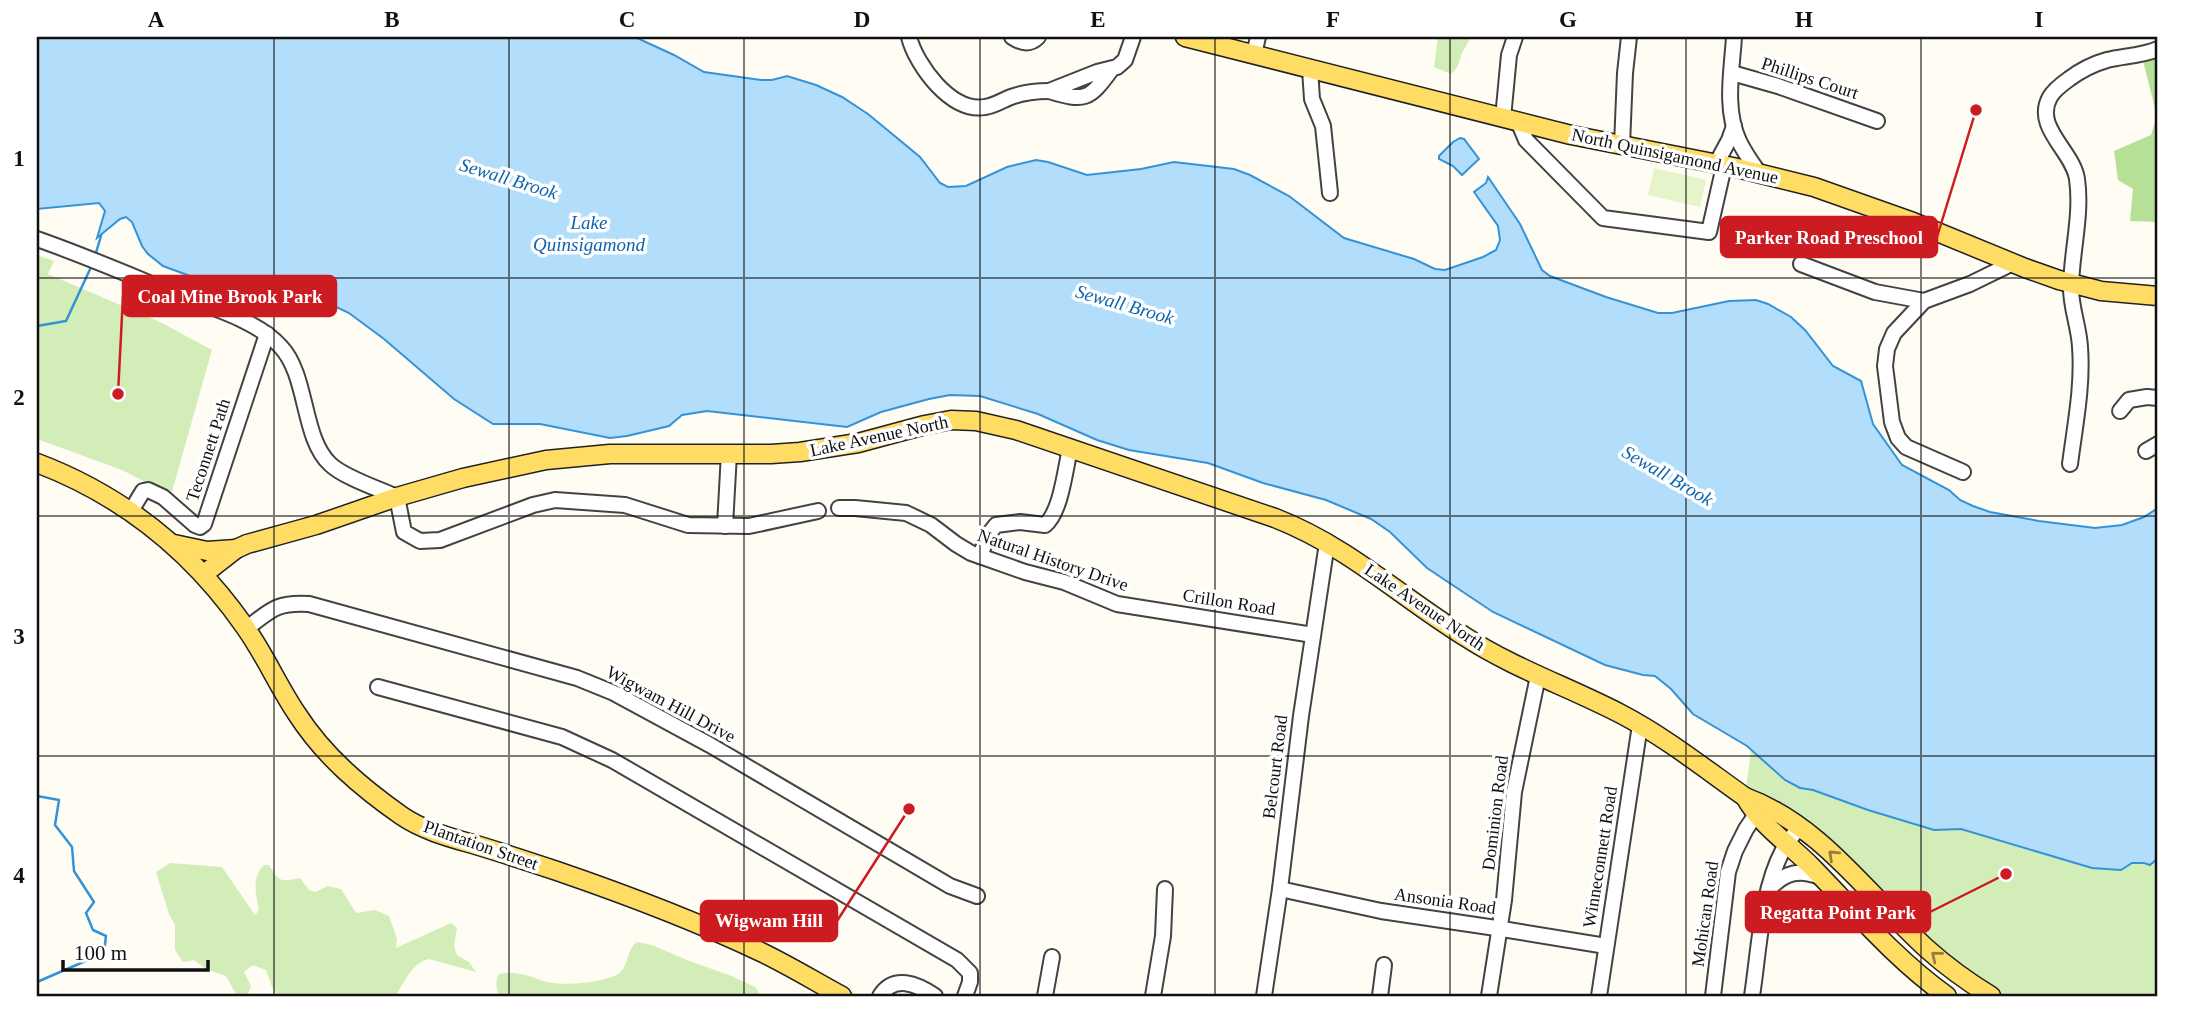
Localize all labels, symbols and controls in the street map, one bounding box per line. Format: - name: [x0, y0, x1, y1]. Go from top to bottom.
- text: A: [148, 7, 165, 32]
- text: B: [384, 7, 400, 32]
- text: C: [619, 7, 635, 32]
- text: D: [854, 7, 870, 32]
- text: E: [1090, 7, 1106, 32]
- text: F: [1326, 7, 1340, 32]
- text: G: [1559, 7, 1577, 32]
- text: H: [1795, 7, 1813, 32]
- text: I: [2035, 7, 2044, 32]
- street label: Phillips Court: [1759, 53, 1861, 103]
- street label: North Quinsigamond Avenue: [1570, 124, 1780, 188]
- text: 1: [13, 146, 25, 171]
- water label: Sewall Brook: [457, 154, 561, 203]
- water label: Lake Quinsigamond: [533, 212, 645, 255]
- callout: Parker Road Preschool: [1721, 217, 1937, 257]
- text: Parker Road Preschool: [1735, 227, 1923, 248]
- callout: Coal Mine Brook Park: [123, 276, 336, 316]
- water label: Sewall Brook: [1073, 280, 1177, 329]
- text: Coal Mine Brook Park: [138, 286, 323, 307]
- text: 2: [13, 385, 25, 410]
- street label: Teconnett Path: [182, 396, 234, 504]
- street label: Lake Avenue North: [808, 412, 950, 460]
- water label: Sewall Brook: [1619, 441, 1717, 510]
- street label: Natural History Drive: [975, 525, 1131, 595]
- street label: Lake Avenue North: [1361, 559, 1489, 655]
- street label: Crillon Road: [1181, 585, 1277, 619]
- text: 3: [13, 624, 25, 649]
- street label: Wigwam Hill Drive: [603, 662, 739, 746]
- street label: Belcourt Road: [1259, 714, 1291, 820]
- street label: Dominion Road: [1478, 754, 1512, 872]
- street label: Winneconnett Road: [1579, 785, 1621, 929]
- street label: Plantation Street: [421, 816, 541, 874]
- one-way arrow: [1828, 850, 1841, 863]
- street label: Mohican Road: [1688, 860, 1722, 968]
- text: 4: [13, 863, 25, 888]
- street label: Ansonia Road: [1393, 884, 1497, 918]
- callout: Regatta Point Park: [1746, 892, 1930, 932]
- callout: Wigwam Hill: [701, 901, 837, 941]
- text: Regatta Point Park: [1760, 902, 1917, 923]
- text: Wigwam Hill: [715, 910, 823, 931]
- scale bar: [63, 928, 208, 972]
- text: 100 m: [74, 941, 127, 965]
- one-way arrow: [1931, 952, 1944, 964]

